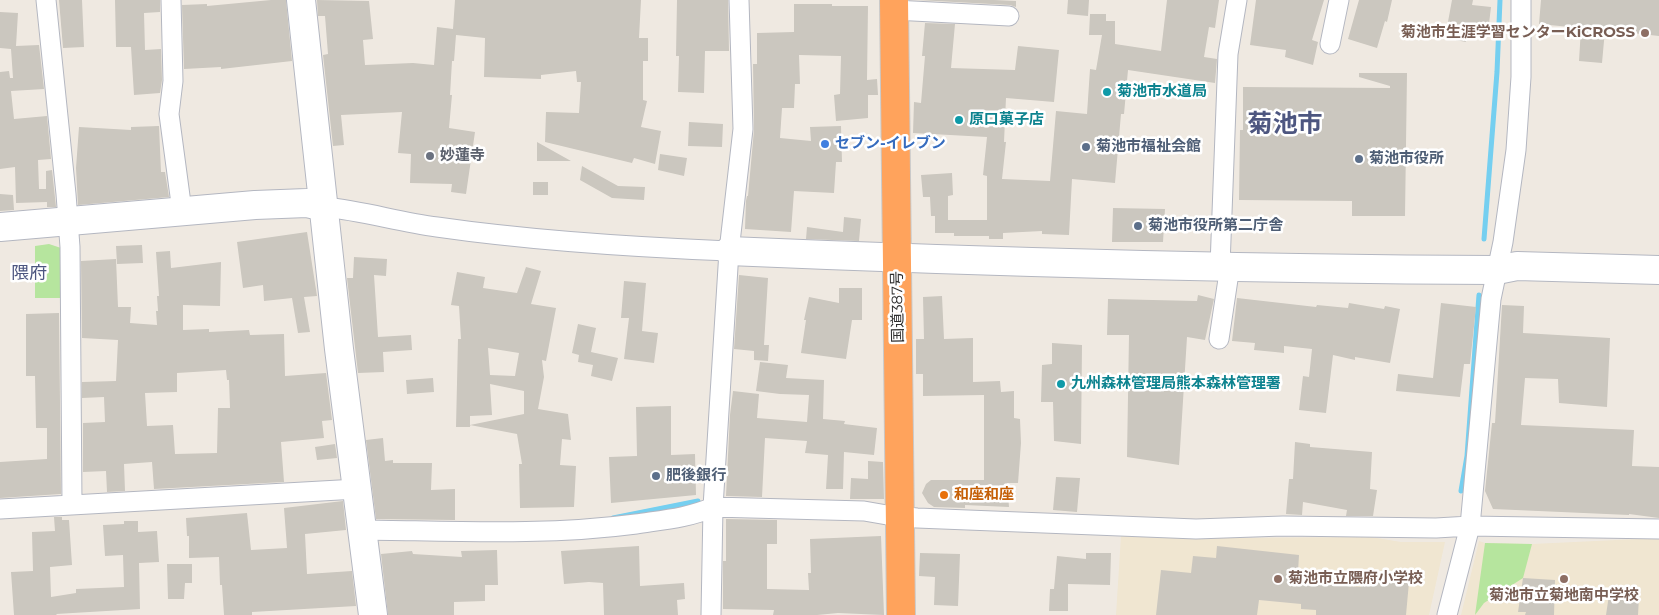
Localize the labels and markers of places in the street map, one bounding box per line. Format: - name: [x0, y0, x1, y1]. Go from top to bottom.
- place label: 菊池市生涯学習センターKiCROSS: [1401, 24, 1635, 42]
- marker: 菊池市生涯学習センターKiCROSS: [1639, 27, 1651, 39]
- place label: 菊池市水道局: [1117, 83, 1207, 101]
- marker: 菊池市水道局: [1101, 86, 1113, 98]
- place label: 原口菓子店: [969, 111, 1044, 129]
- marker: 原口菓子店: [953, 114, 965, 126]
- place label: セブン-イレブン: [835, 135, 946, 153]
- marker: セブン-イレブン: [819, 138, 831, 150]
- place label: 菊池市福祉会館: [1096, 138, 1201, 156]
- marker: 菊池市福祉会館: [1080, 141, 1092, 153]
- place label: 妙蓮寺: [440, 147, 485, 165]
- marker: 妙蓮寺: [424, 150, 436, 162]
- place label: 菊池市役所: [1369, 150, 1444, 168]
- marker: 菊池市役所: [1353, 153, 1365, 165]
- place label: 菊池市役所第二庁舎: [1148, 217, 1283, 235]
- marker: 菊池市役所第二庁舎: [1132, 220, 1144, 232]
- place label: 九州森林管理局熊本森林管理署: [1071, 375, 1281, 393]
- marker: 九州森林管理局熊本森林管理署: [1055, 378, 1067, 390]
- place label: 肥後銀行: [666, 467, 726, 485]
- marker: 肥後銀行: [650, 470, 662, 482]
- place label: 和座和座: [954, 486, 1014, 504]
- marker: 和座和座: [938, 489, 950, 501]
- place label: 菊池市立隈府小学校: [1288, 570, 1423, 588]
- marker: 菊池市立隈府小学校: [1272, 573, 1284, 585]
- marker: 菊池市立菊地南中学校: [1558, 573, 1570, 585]
- place label: 菊池市立菊地南中学校: [1489, 587, 1639, 605]

